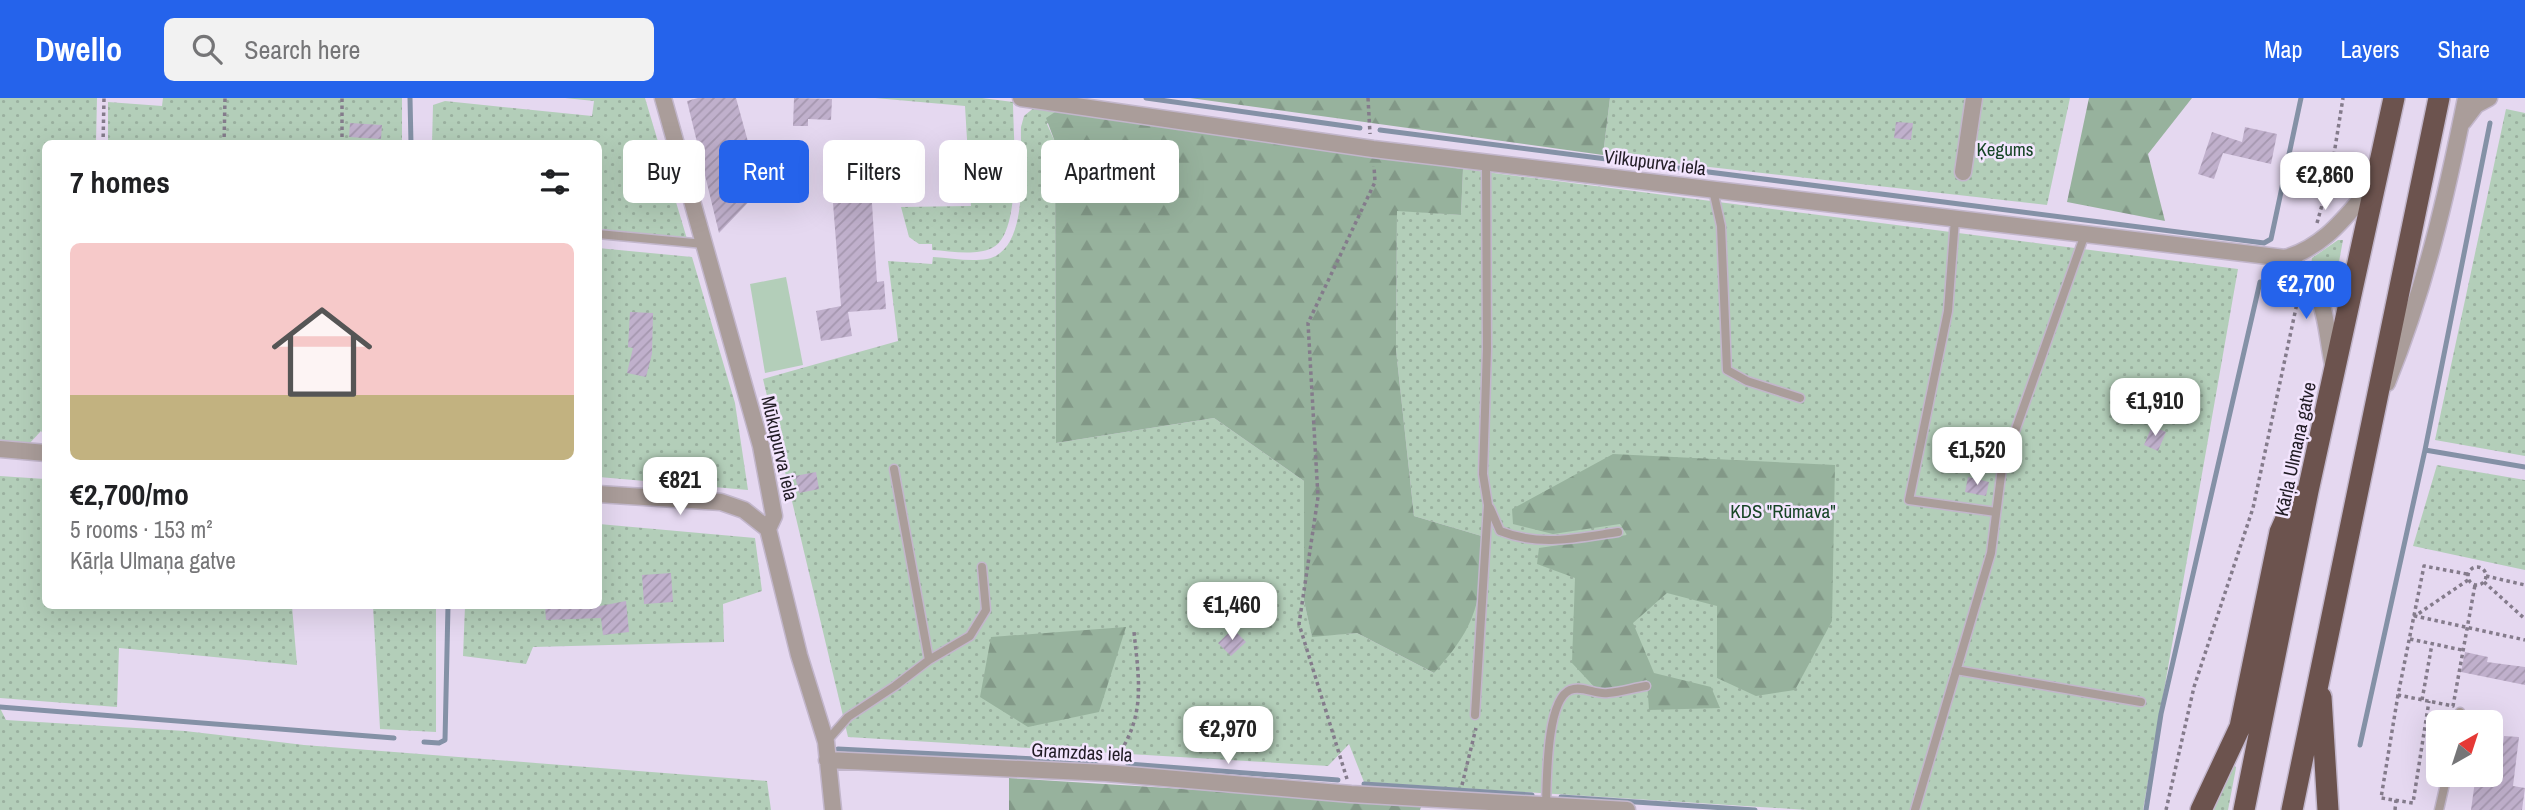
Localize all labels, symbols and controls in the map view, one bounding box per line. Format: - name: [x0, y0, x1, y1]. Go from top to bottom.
- search box: [164, 18, 654, 81]
- text: Dwello: [35, 27, 122, 71]
- icon: search: [188, 30, 226, 68]
- text: Search here: [244, 32, 360, 67]
- text: Map: [2264, 33, 2302, 65]
- text: Layers: [2340, 33, 2399, 65]
- text: Share: [2437, 33, 2490, 65]
- park label: Ķegums: [1976, 136, 2034, 162]
- chip: Buy: [623, 140, 705, 203]
- chip: Rent: [719, 140, 809, 203]
- chip: Filters: [823, 140, 925, 203]
- chip: New: [939, 140, 1027, 203]
- chip: Apartment: [1041, 140, 1179, 203]
- street label: Vilkupurva iela: [1602, 143, 1708, 181]
- pin: €2,860: [2268, 152, 2382, 212]
- text: €2,860: [2296, 159, 2354, 190]
- text: 7 homes: [70, 162, 170, 202]
- icon: filters: [536, 163, 574, 201]
- pin: €2,700: [2249, 262, 2363, 321]
- text: €2,700: [2277, 268, 2335, 299]
- icon: home: [259, 289, 385, 415]
- pin: €1,910: [2098, 378, 2212, 438]
- street label: Kārļa Ulmaņa gatve: [2268, 379, 2322, 519]
- text: €1,910: [2126, 385, 2184, 416]
- street label: Mūkupurva iela: [755, 393, 805, 503]
- pin: €1,520: [1920, 428, 2034, 487]
- text: €1,520: [1948, 434, 2006, 465]
- pin: €821: [639, 458, 721, 517]
- text: €821: [659, 464, 701, 495]
- text: €2,700/mo: [70, 474, 189, 514]
- park label: KDS "Rūmava": [1730, 498, 1836, 524]
- text: 5 rooms · 153 m²: [70, 514, 213, 545]
- text: Kārļa Ulmaņa gatve: [70, 545, 236, 576]
- pin: €1,460: [1175, 582, 1289, 642]
- text: €1,460: [1203, 589, 1261, 620]
- pin: €2,970: [1171, 706, 1285, 766]
- north arrow: [2426, 710, 2502, 788]
- map controls: [2426, 710, 2503, 787]
- text: €2,970: [1199, 713, 1257, 744]
- street label: Gramzdas iela: [1031, 736, 1134, 768]

